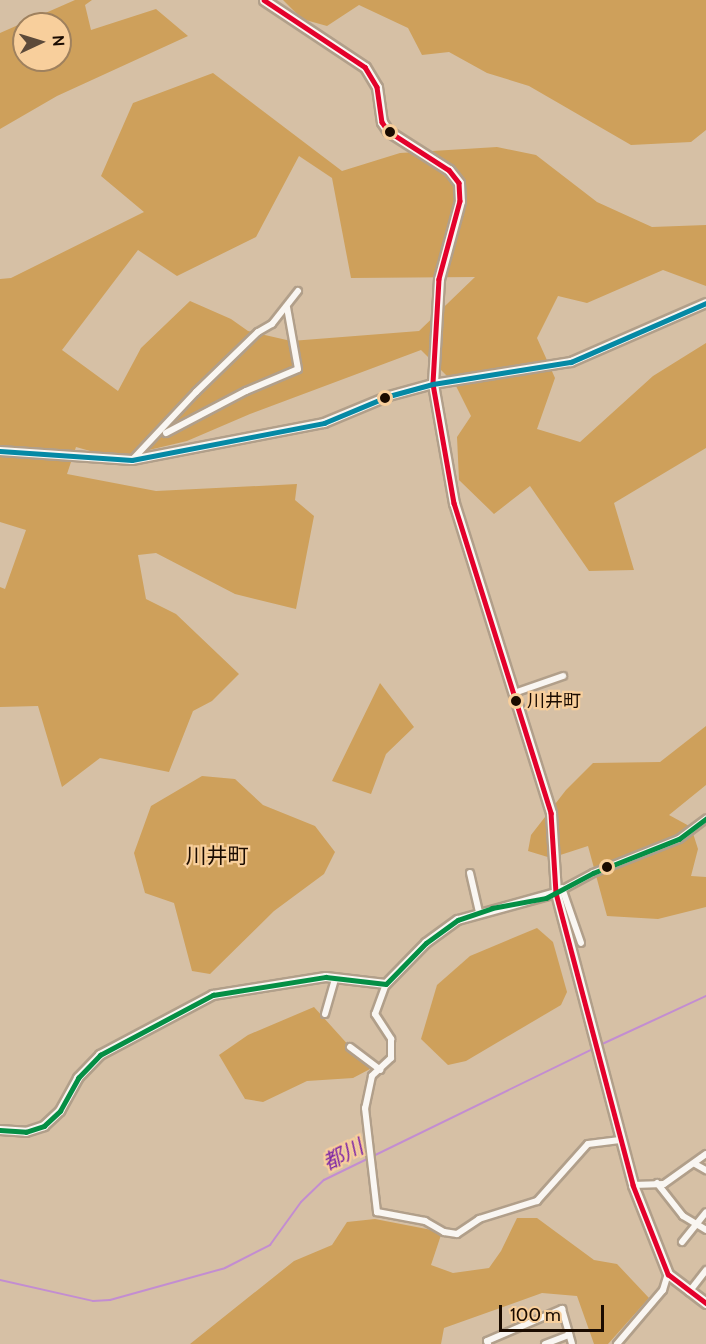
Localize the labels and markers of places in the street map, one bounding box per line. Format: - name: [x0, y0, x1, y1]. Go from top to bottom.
- unlabelled marker: [384, 126, 396, 138]
- unlabelled marker: [379, 392, 391, 404]
- place label: 川井町: [527, 690, 581, 712]
- marker: 川井町: [510, 695, 522, 707]
- unlabelled marker: [601, 861, 613, 873]

